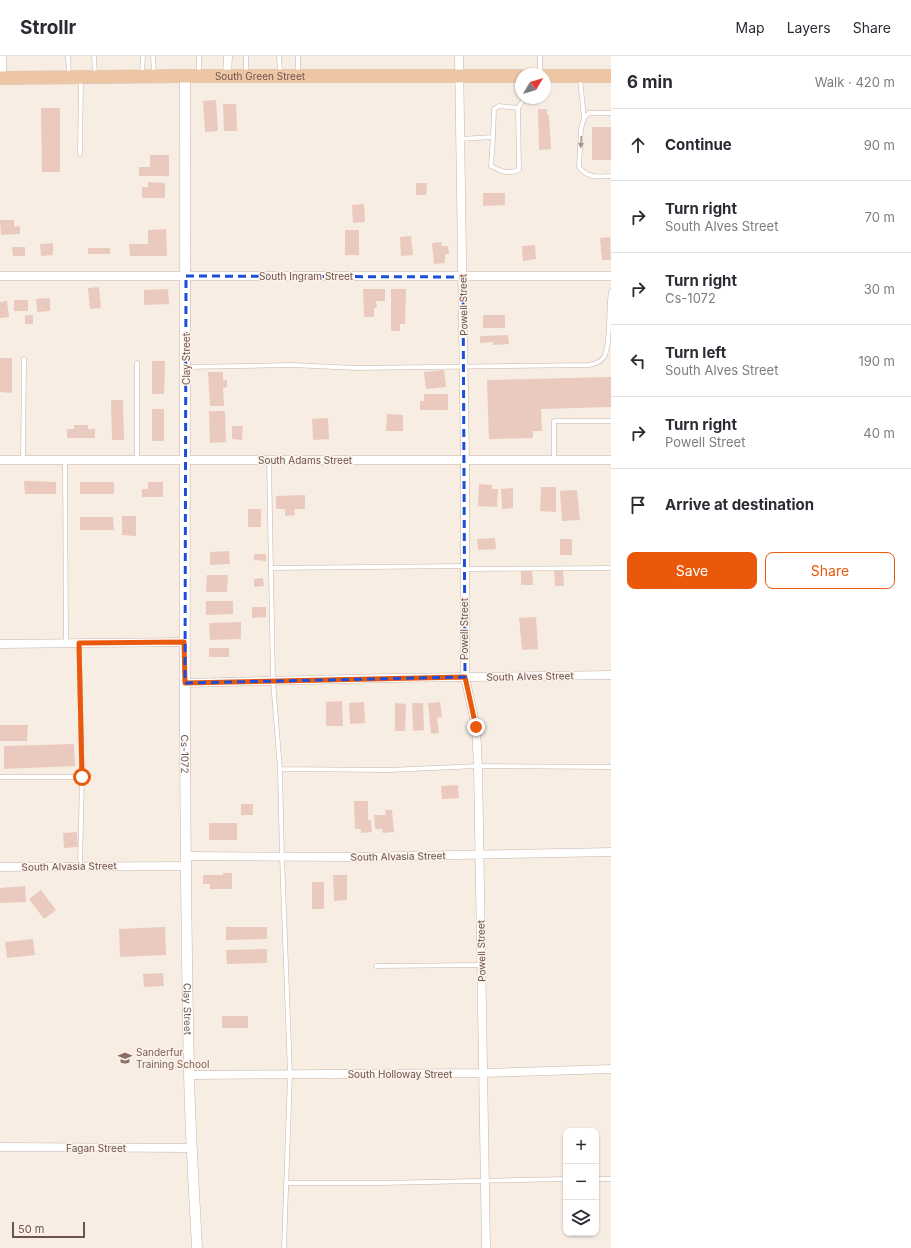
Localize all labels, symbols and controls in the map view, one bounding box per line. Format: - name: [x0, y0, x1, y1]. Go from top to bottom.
- text: Strollr: [20, 16, 76, 39]
- text: Map: [736, 19, 765, 36]
- text: Layers: [787, 19, 831, 36]
- text: Share: [853, 19, 891, 36]
- north arrow: [515, 68, 551, 104]
- street label: South Green Street: [215, 70, 306, 82]
- text: 6 min: [627, 72, 673, 92]
- text: Walk · 420 m: [815, 74, 895, 90]
- icon: ahead: [627, 134, 649, 156]
- text: Continue: [665, 135, 732, 154]
- one-way arrow: [577, 136, 584, 148]
- text: 90 m: [864, 137, 895, 153]
- text: Turn right: [665, 199, 737, 218]
- icon: right: [627, 206, 649, 228]
- text: 70 m: [865, 209, 895, 225]
- text: South Alves Street: [665, 218, 778, 234]
- street label: South Ingram Street: [259, 270, 354, 282]
- text: Turn right: [665, 271, 737, 290]
- street label: Powell Street: [456, 273, 470, 336]
- icon: right: [627, 278, 649, 300]
- text: 30 m: [864, 281, 895, 297]
- text: Cs-1072: [665, 290, 716, 306]
- street label: Clay Street: [180, 332, 192, 385]
- text: Turn left: [665, 343, 726, 362]
- icon: left: [627, 350, 649, 372]
- text: 190 m: [858, 353, 895, 369]
- text: South Alves Street: [665, 362, 778, 378]
- text: Turn right: [665, 415, 737, 434]
- icon: right: [627, 422, 649, 444]
- text: 40 m: [863, 425, 895, 441]
- text: Powell Street: [665, 434, 745, 450]
- street label: South Adams Street: [258, 454, 353, 466]
- icon: arrive: [627, 494, 649, 516]
- text: Arrive at destination: [665, 495, 814, 514]
- button: Save: [627, 552, 757, 589]
- button: Share: [765, 552, 895, 589]
- street label: Powell Street: [458, 597, 470, 660]
- street label: South Alves Street: [486, 669, 574, 683]
- route end: [467, 718, 485, 736]
- street label: Cs-1072: [179, 734, 191, 774]
- route start: [73, 768, 91, 786]
- street label: South Alvasia Street: [350, 849, 446, 863]
- street label: South Alvasia Street: [21, 859, 117, 873]
- street label: Powell Street: [474, 919, 488, 982]
- street label: Clay Street: [181, 983, 194, 1036]
- place label: Sanderfur Training School: [136, 1046, 209, 1070]
- school or university icon: Sanderfur Training School: [117, 1050, 133, 1066]
- street label: South Holloway Street: [348, 1068, 453, 1080]
- map controls: [563, 1128, 599, 1236]
- button: +: [563, 1128, 599, 1164]
- street label: Fagan Street: [66, 1142, 127, 1154]
- button: −: [563, 1164, 599, 1200]
- button: layers: [563, 1200, 599, 1236]
- scale bar: [12, 1220, 85, 1239]
- text: 50 m: [18, 1222, 44, 1236]

